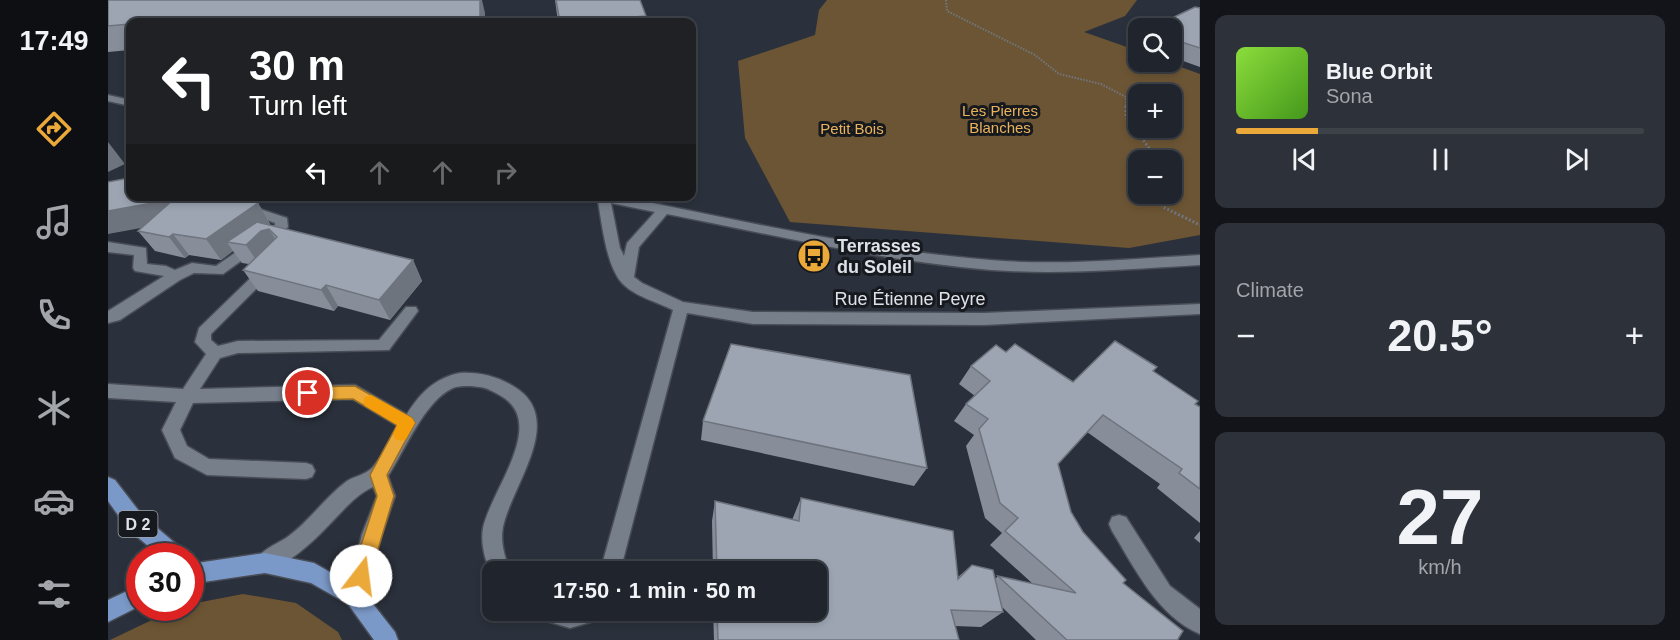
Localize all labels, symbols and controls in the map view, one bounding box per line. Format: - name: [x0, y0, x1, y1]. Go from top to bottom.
- map controls: [1128, 18, 1182, 204]
- button: search: [1128, 18, 1182, 72]
- text: 17:49: [19, 26, 89, 56]
- icon: left: [150, 42, 228, 120]
- text: 30 m: [249, 42, 345, 89]
- text: Blue Orbit: [1326, 59, 1432, 84]
- button: +: [1128, 84, 1182, 138]
- text: Sona: [1326, 85, 1373, 107]
- text: Turn left: [249, 91, 347, 121]
- park label: Les Pierres Blanches: [962, 102, 1038, 136]
- icon: directions: [33, 108, 75, 150]
- park label: Petit Bois: [820, 120, 884, 137]
- icon: previous: [1288, 143, 1321, 176]
- icon: pause: [1424, 143, 1457, 176]
- icon: next: [1560, 143, 1593, 176]
- button: −: [1128, 150, 1182, 204]
- icon: left: [300, 156, 333, 189]
- icon: ahead: [363, 156, 396, 189]
- icon: ahead: [426, 156, 459, 189]
- icon: right: [489, 156, 522, 189]
- icon: music: [33, 201, 75, 243]
- place label: Terrasses du Soleil: [837, 236, 921, 277]
- bus stop icon: Terrasses du Soleil: [796, 238, 832, 274]
- text: Climate: [1236, 279, 1304, 301]
- street label: Rue Étienne Peyre: [834, 289, 986, 309]
- icon: phone: [33, 294, 75, 336]
- text: 20.5°: [1387, 310, 1493, 361]
- text: −: [1236, 317, 1255, 354]
- text: +: [1625, 317, 1644, 354]
- pin: [282, 367, 333, 418]
- icon: arrive: [291, 376, 324, 409]
- icon: climate: [33, 387, 75, 429]
- text: 27: [1397, 473, 1483, 561]
- icon: car: [33, 480, 75, 522]
- road number: D 2: [118, 511, 158, 537]
- speed limit sign: 30: [126, 543, 204, 621]
- position arrow: [329, 544, 393, 608]
- text: km/h: [1418, 556, 1462, 578]
- icon: filters: [33, 573, 75, 615]
- text: 17:50 · 1 min · 50 m: [553, 578, 756, 603]

